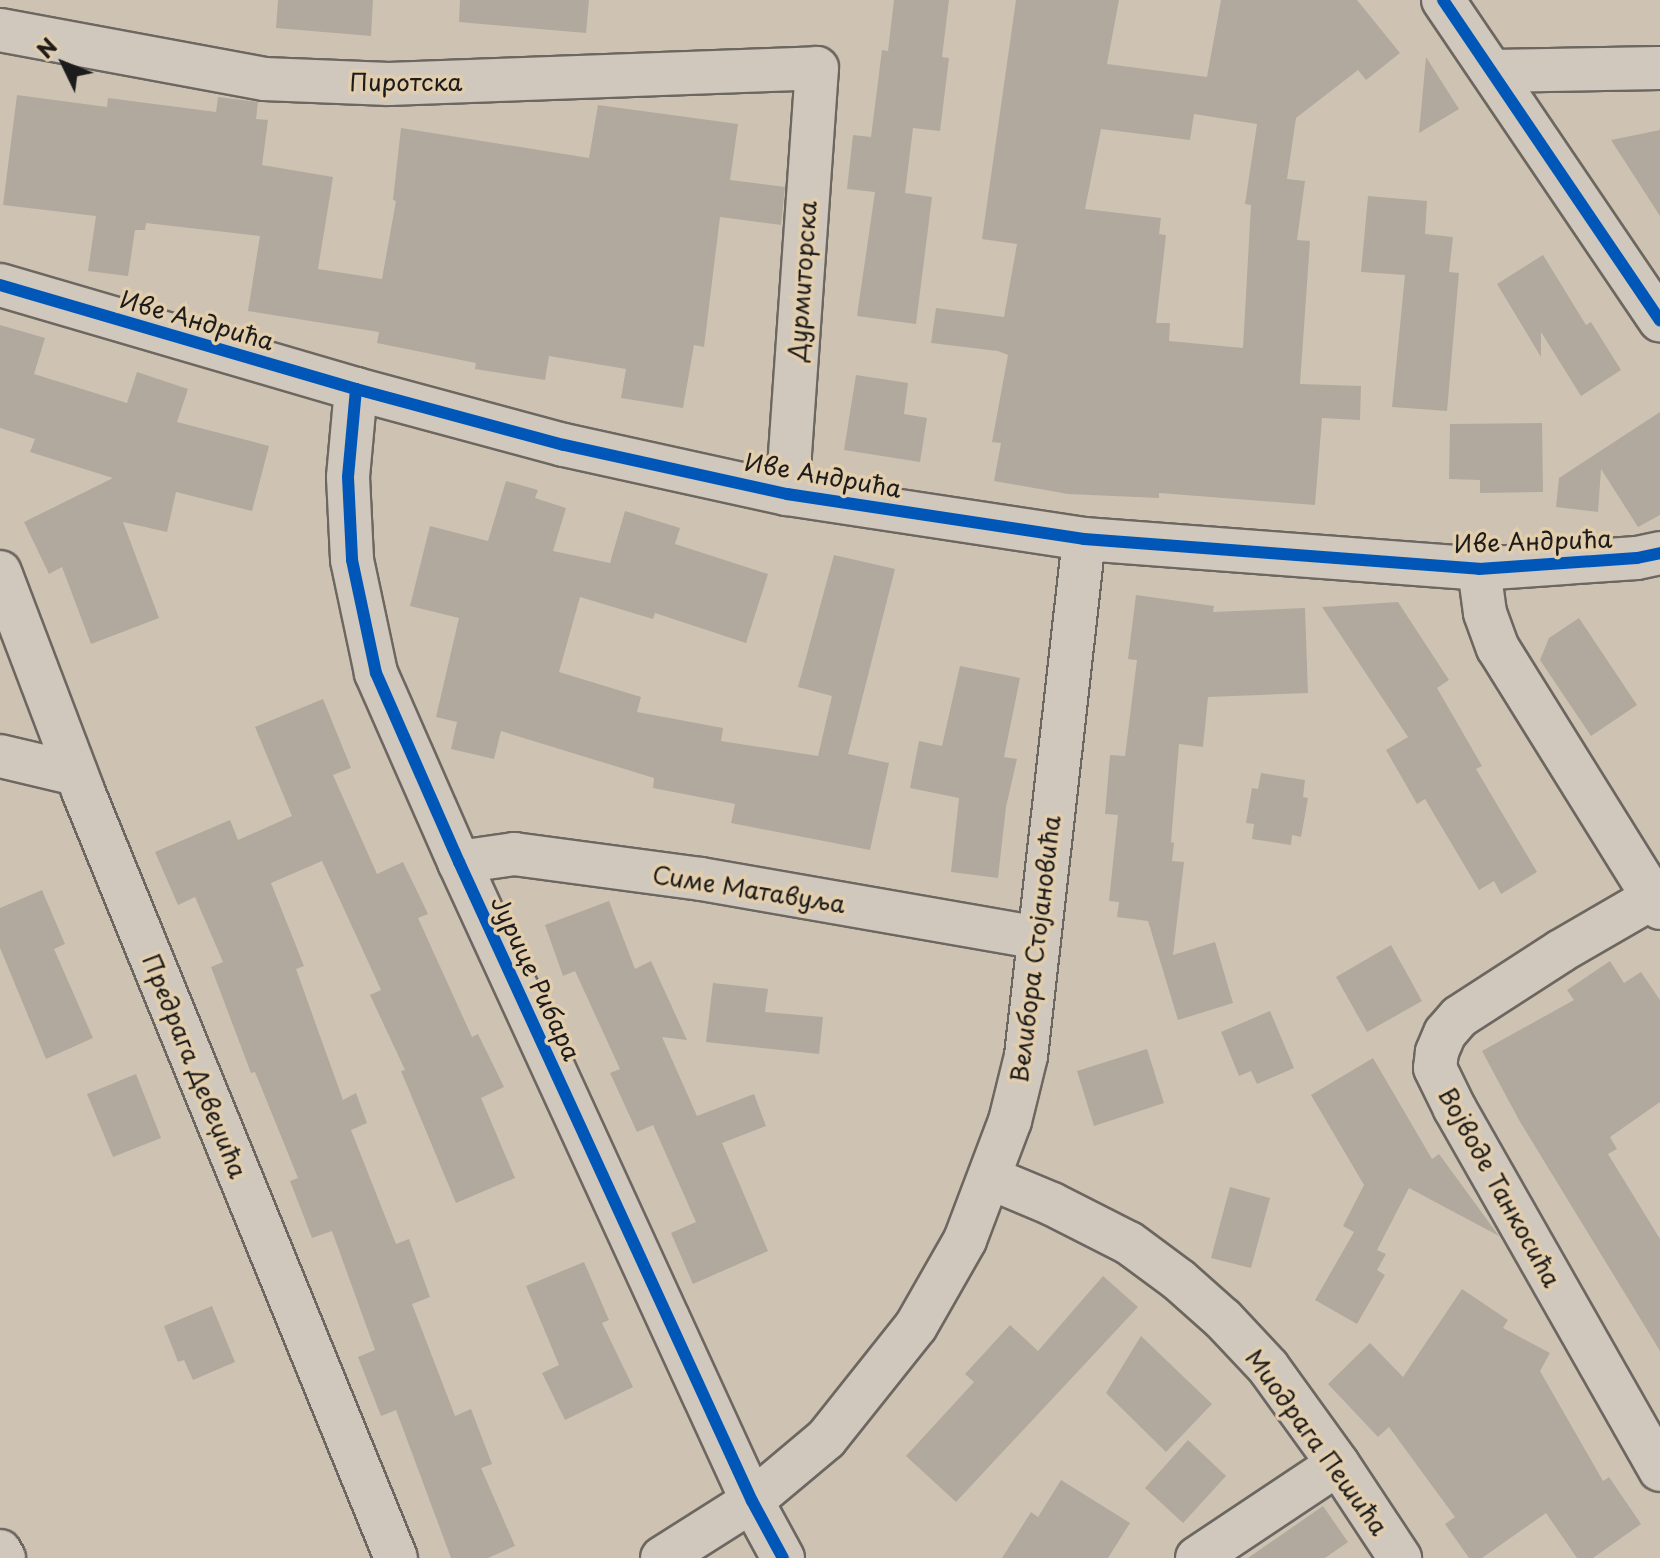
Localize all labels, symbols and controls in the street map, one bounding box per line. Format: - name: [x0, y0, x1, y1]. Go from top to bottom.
- north arrow: [24, 24, 104, 104]
- text: N: [28, 30, 64, 65]
- street label: Пиротска: [350, 68, 462, 96]
- street label: Дурмиторска: [782, 200, 822, 362]
- street label: Иве Андрића: [117, 284, 277, 356]
- street label: Иве Андрића: [742, 447, 904, 503]
- street label: Иве Андрића: [1453, 524, 1613, 558]
- street label: Велибора Стојановића: [1004, 814, 1066, 1084]
- street label: Симе Матавуља: [650, 859, 848, 919]
- street label: Јурице Рибара: [485, 891, 587, 1065]
- street label: Предрага Девеџића: [137, 949, 253, 1183]
- street label: Војводе Танкосића: [1433, 1082, 1567, 1292]
- street label: Миодрага Пешића: [1239, 1343, 1395, 1541]

